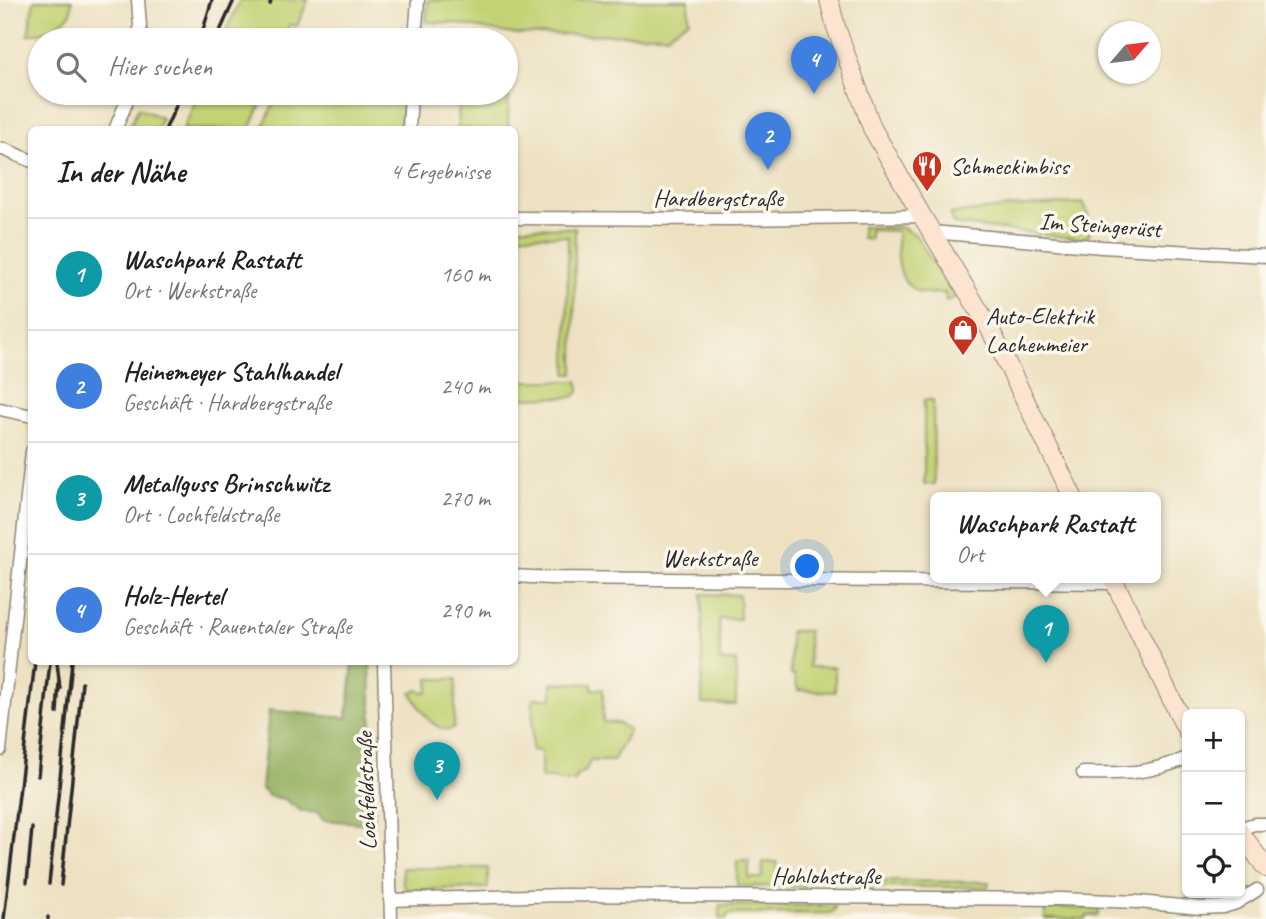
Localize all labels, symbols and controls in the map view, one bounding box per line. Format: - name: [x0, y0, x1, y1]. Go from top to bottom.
- north arrow: [1098, 21, 1161, 84]
- search box: [28, 28, 518, 105]
- pin: 4: [791, 36, 837, 94]
- icon: search: [52, 48, 90, 86]
- text: Hier suchen: [108, 50, 212, 83]
- pin: 2: [745, 112, 791, 170]
- restaurant icon: Schmeckimbiss: [910, 149, 944, 193]
- place label: Schmeckimbiss: [950, 151, 1070, 181]
- text: In der Nähe: [56, 153, 185, 191]
- text: 4 Ergebnisse: [390, 157, 490, 186]
- street label: Hardbergstraße: [653, 183, 785, 213]
- street label: Im Steingerüst: [1038, 206, 1164, 244]
- text: Waschpark Rastatt: [123, 243, 301, 276]
- text: 1: [74, 260, 84, 289]
- text: 160 m: [441, 260, 490, 289]
- text: Ort · Werkstraße: [123, 276, 256, 305]
- place label: Auto-Elektrik Lachenmeier: [986, 301, 1096, 359]
- shop icon: Auto-Elektrik Lachenmeier: [946, 313, 980, 357]
- text: Heinemeyer Stahlhandel: [123, 355, 339, 388]
- text: 2: [74, 372, 84, 401]
- text: 240 m: [441, 372, 490, 401]
- text: Geschäft · Hardbergstraße: [123, 388, 331, 417]
- text: Metallguss Brinschwitz: [123, 467, 329, 500]
- text: 3: [74, 484, 84, 513]
- text: 270 m: [441, 484, 490, 513]
- popup: [930, 492, 1161, 583]
- text: Ort · Lochfeldstraße: [123, 500, 279, 529]
- text: Waschpark Rastatt: [957, 507, 1134, 540]
- text: Ort: [957, 540, 984, 569]
- street label: Werkstraße: [663, 543, 759, 573]
- your location: [790, 549, 824, 583]
- text: Holz-Hertel: [123, 579, 224, 612]
- text: 4: [74, 596, 84, 625]
- text: 290 m: [441, 596, 490, 625]
- pin: 1: [1023, 605, 1069, 663]
- text: Geschäft · Rauentaler Straße: [123, 612, 351, 641]
- map controls: [1182, 709, 1245, 898]
- button: +: [1182, 709, 1245, 772]
- street label: Lochfeldstraße: [349, 729, 383, 851]
- pin: 3: [414, 742, 460, 800]
- button: −: [1182, 772, 1245, 835]
- button: locate: [1182, 835, 1245, 898]
- street label: Hohlohstraße: [772, 861, 882, 891]

